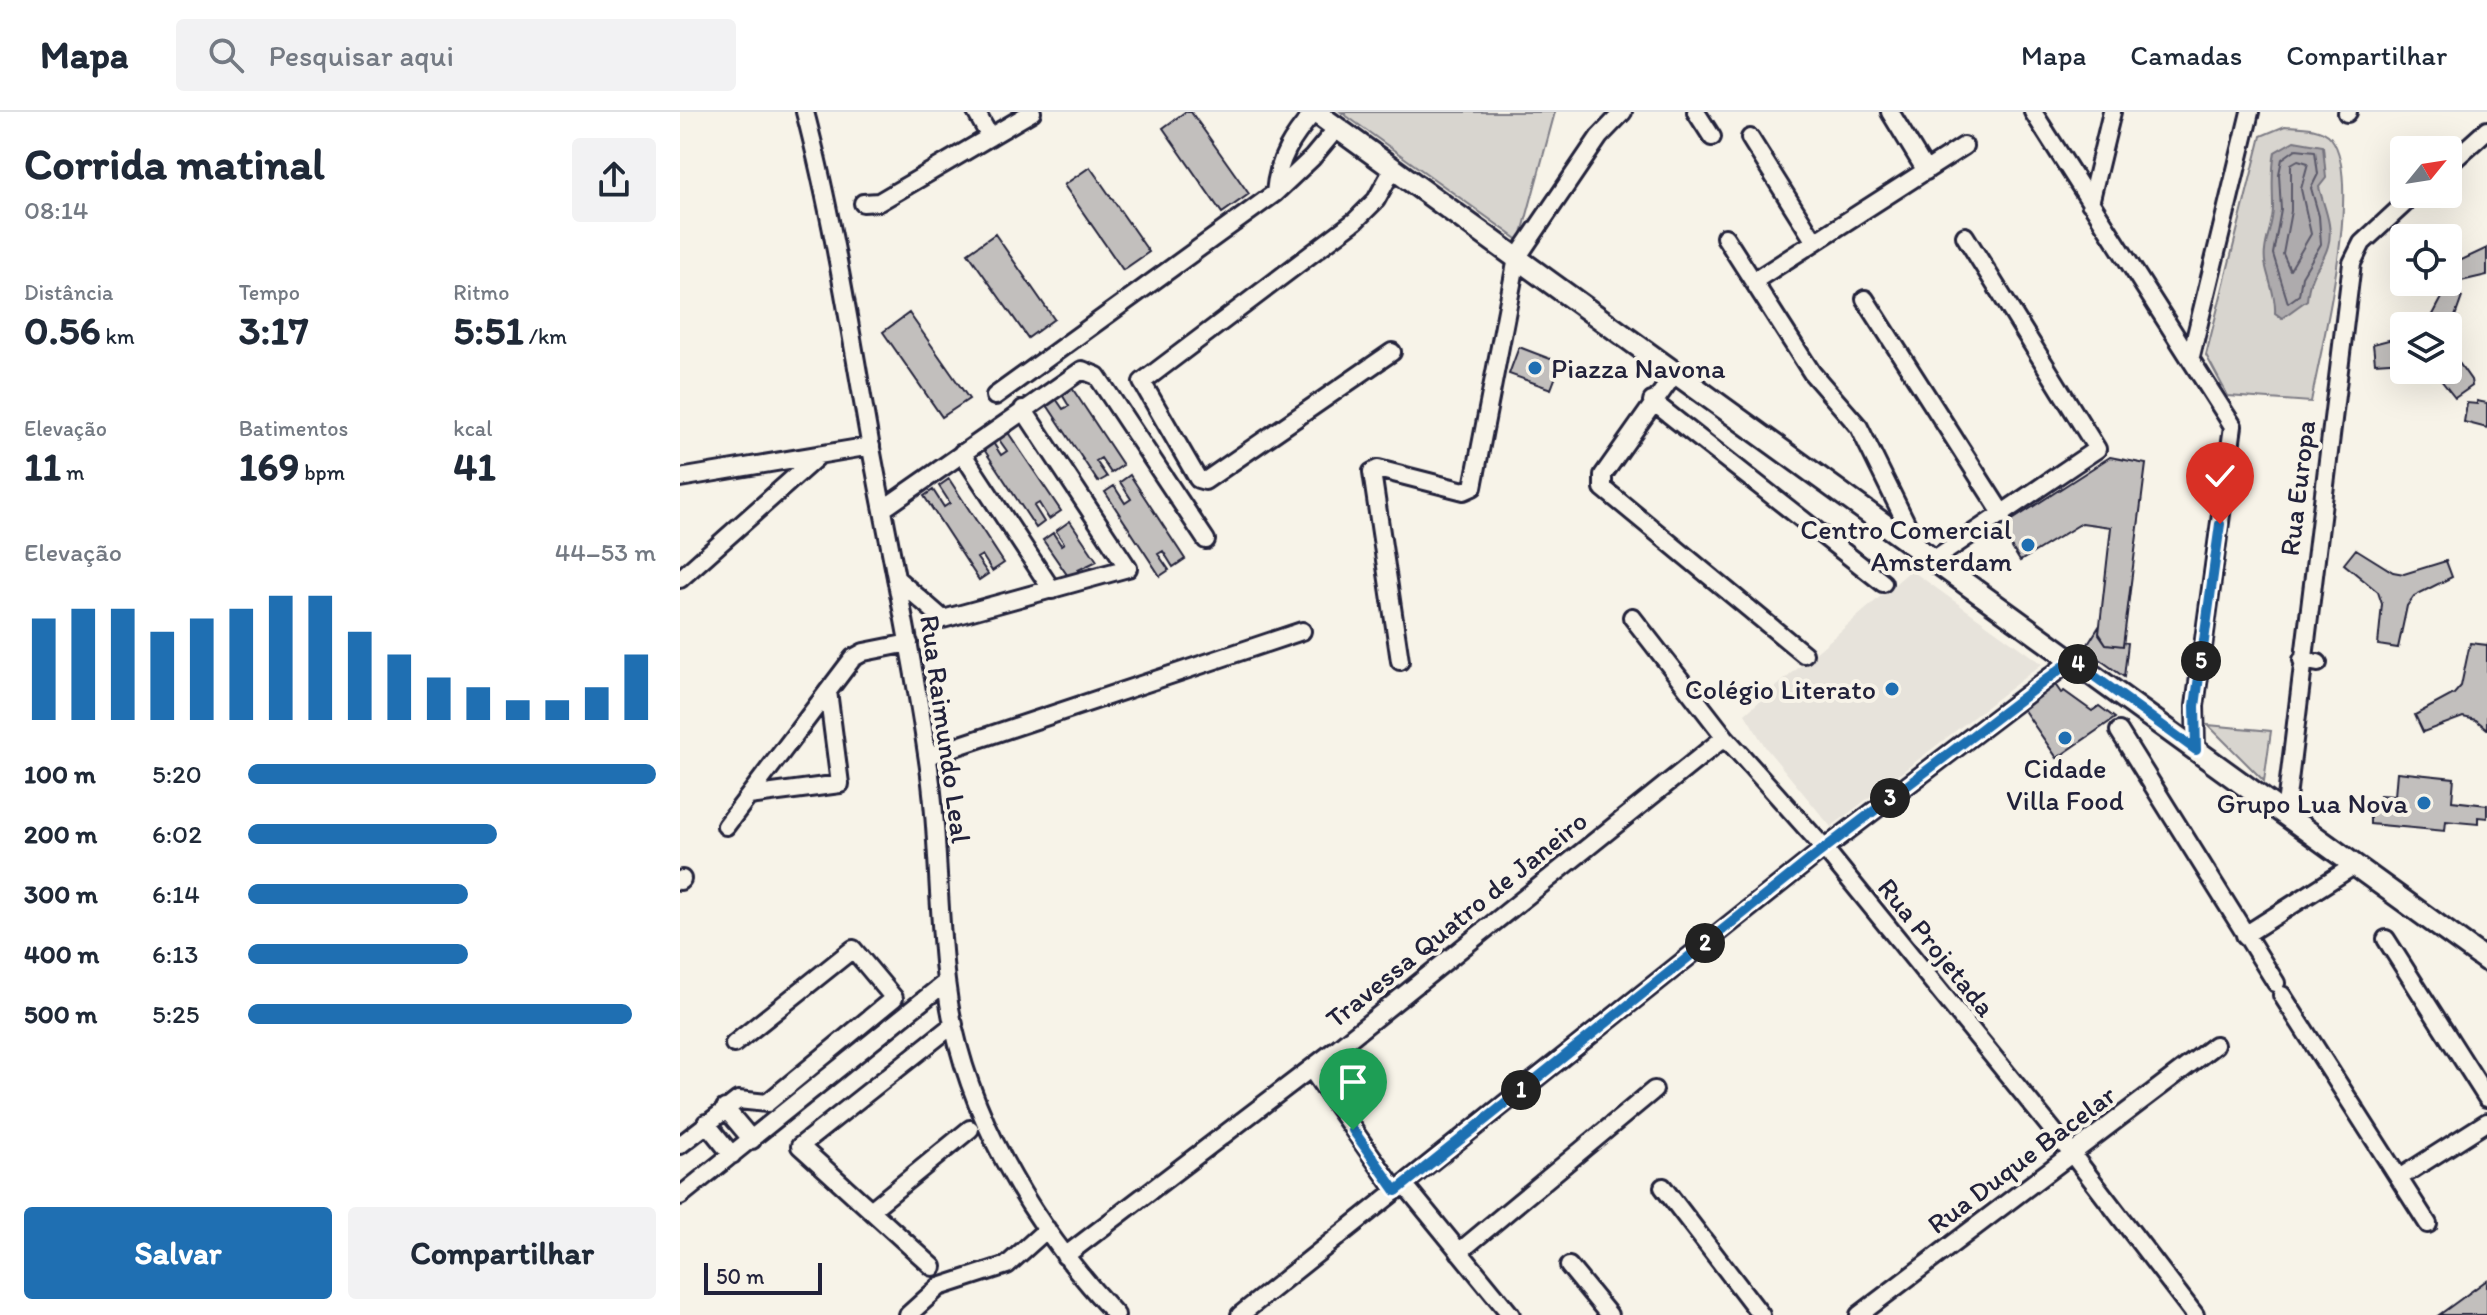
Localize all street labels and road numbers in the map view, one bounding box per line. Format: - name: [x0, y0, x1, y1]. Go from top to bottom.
- street label: Rua Europa: [2272, 418, 2322, 558]
- street label: Rua Raimundo Leal: [913, 613, 979, 845]
- street label: Travessa Quatro de Janeiro: [1318, 803, 1594, 1035]
- street label: Rua Projetada: [1871, 871, 2003, 1023]
- street label: Rua Duque Bacelar: [1920, 1077, 2122, 1241]

